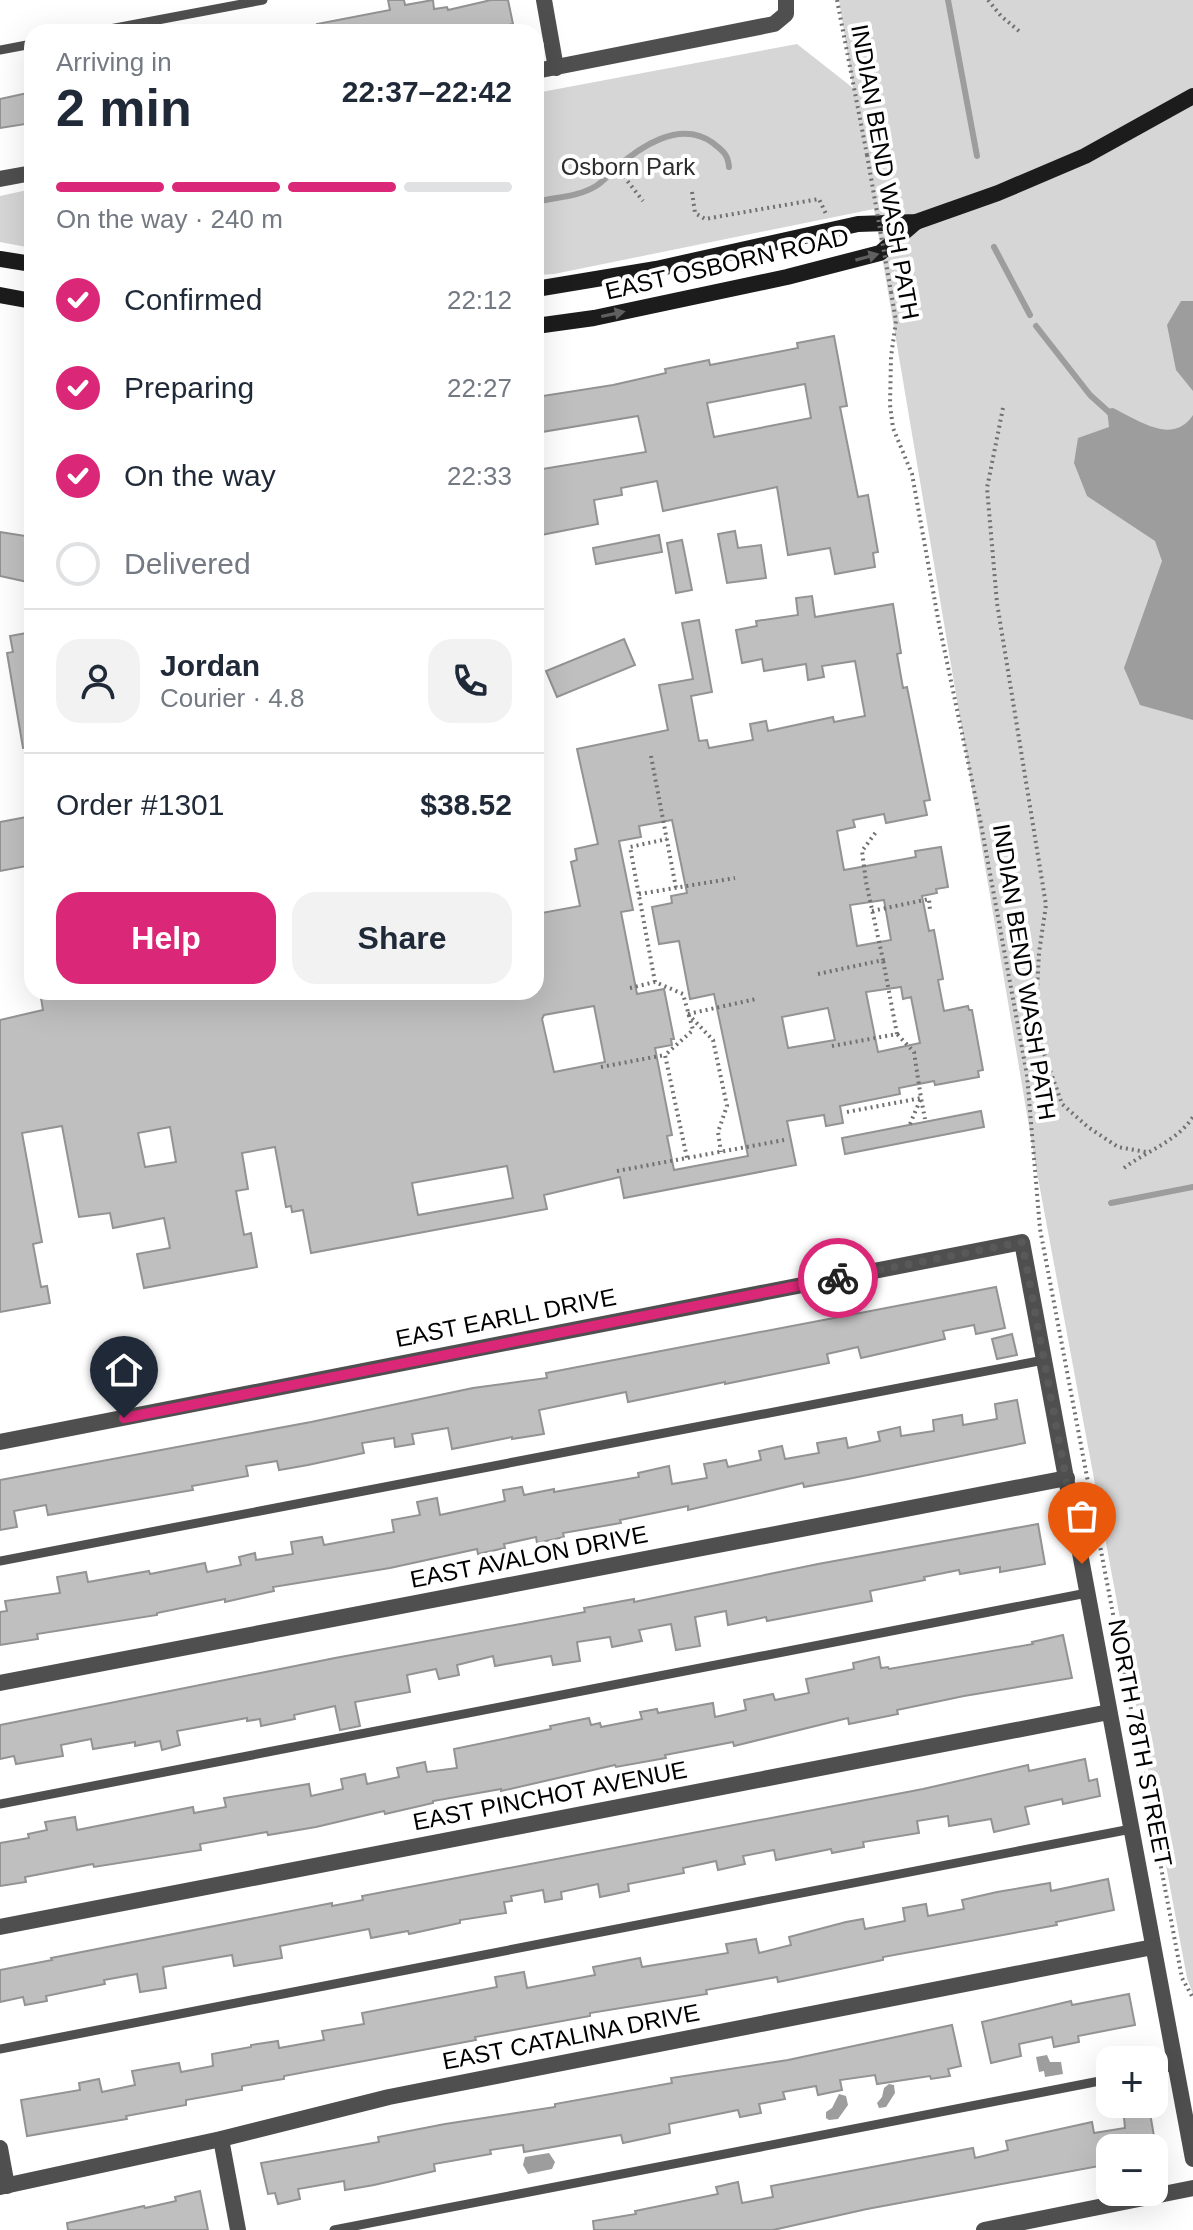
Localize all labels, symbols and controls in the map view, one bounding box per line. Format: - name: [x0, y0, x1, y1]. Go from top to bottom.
- street label: INDIAN BEND WASH PATH: [846, 22, 925, 322]
- text: Arriving in: [56, 47, 172, 77]
- text: 22:37–22:42: [342, 75, 512, 108]
- text: 2 min: [56, 79, 192, 137]
- park label: Osborn Park: [561, 153, 696, 180]
- text: On the way · 240 m: [56, 204, 283, 234]
- street label: EAST OSBORN ROAD: [603, 222, 851, 305]
- one-way arrow: [854, 250, 879, 262]
- icon: check: [56, 278, 100, 322]
- text: Confirmed: [124, 283, 262, 316]
- text: 22:12: [447, 285, 512, 315]
- one-way arrow: [601, 307, 626, 320]
- icon: check: [56, 366, 100, 410]
- text: Preparing: [124, 371, 254, 404]
- text: 22:27: [447, 373, 512, 403]
- icon: check: [56, 454, 100, 498]
- text: On the way: [124, 459, 276, 492]
- text: 22:33: [447, 461, 512, 491]
- text: Delivered: [124, 547, 251, 580]
- button: person: [56, 639, 140, 723]
- button: phone: [428, 639, 512, 723]
- text: Jordan: [160, 649, 260, 682]
- text: Courier · 4.8: [160, 683, 305, 713]
- text: Order #1301: [56, 788, 224, 821]
- text: $38.52: [420, 788, 512, 821]
- street label: INDIAN BEND WASH PATH: [988, 822, 1061, 1122]
- button: Help: [56, 892, 276, 984]
- button: Share: [292, 892, 512, 984]
- courier: [798, 1238, 878, 1318]
- icon: bike: [816, 1256, 860, 1300]
- street label: EAST EARLL DRIVE: [393, 1283, 618, 1352]
- pin: [90, 1336, 158, 1418]
- icon: home: [102, 1348, 146, 1392]
- pin: [1048, 1482, 1116, 1564]
- icon: bag: [1060, 1494, 1104, 1538]
- street label: EAST AVALON DRIVE: [408, 1520, 650, 1593]
- street label: NORTH 78TH STREET: [1103, 1617, 1178, 1869]
- street label: EAST PINCHOT AVENUE: [411, 1756, 689, 1835]
- street label: EAST CATALINA DRIVE: [440, 1998, 702, 2075]
- map controls: [1096, 2046, 1168, 2206]
- button: +: [1096, 2046, 1168, 2118]
- button: −: [1096, 2134, 1168, 2206]

